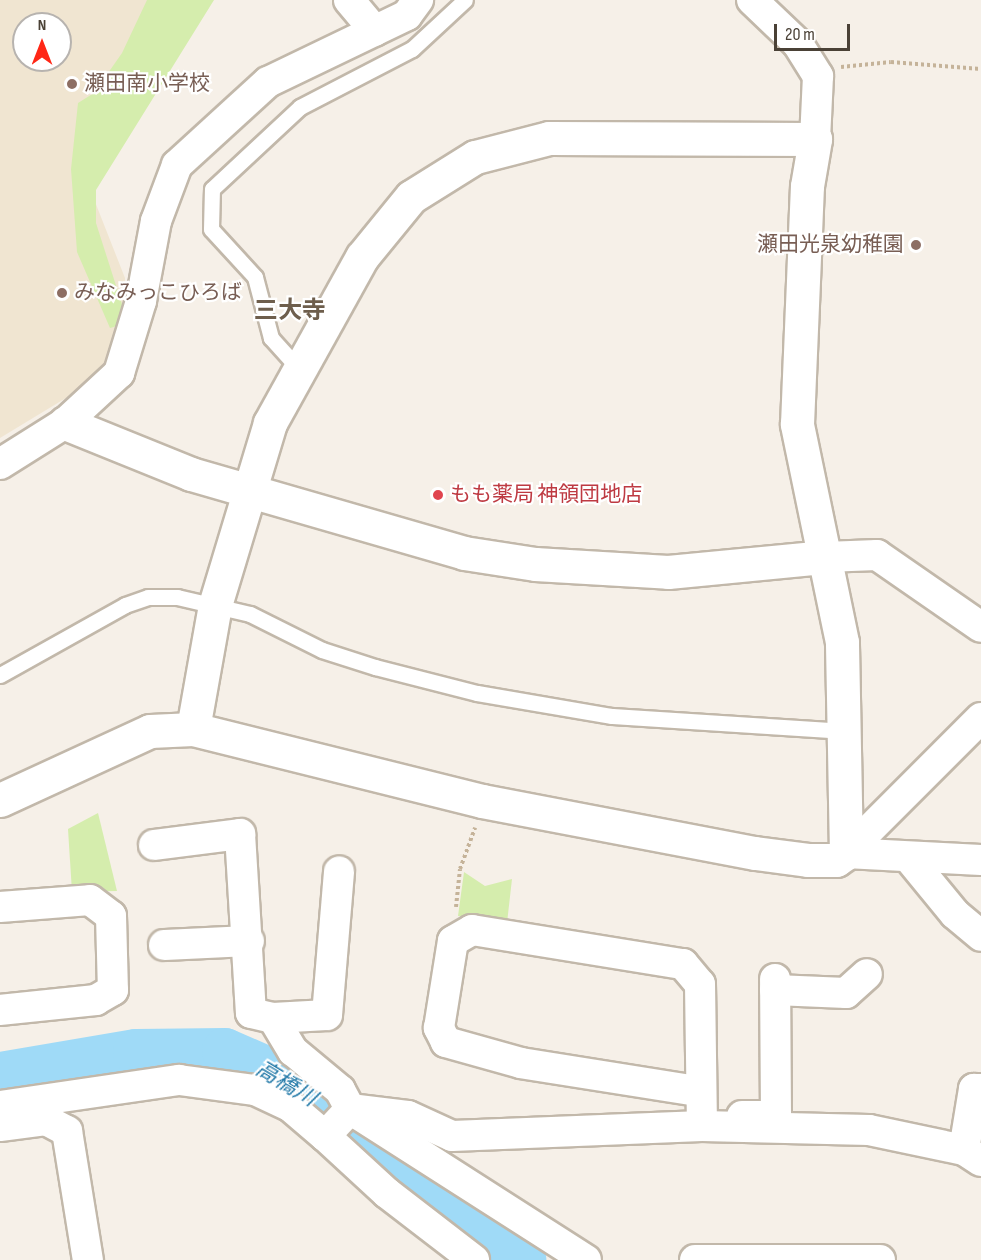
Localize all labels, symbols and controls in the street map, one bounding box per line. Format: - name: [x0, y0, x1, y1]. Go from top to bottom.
- north arrow: [12, 12, 72, 72]
- scale bar: [777, 12, 854, 50]
- text: N: [38, 16, 46, 35]
- text: 20 m: [785, 24, 815, 45]
- place label: 瀬田南小学校: [84, 71, 210, 97]
- marker: 瀬田南小学校: [65, 77, 79, 91]
- place label: 瀬田光泉幼稚園: [757, 232, 904, 258]
- marker: 瀬田光泉幼稚園: [909, 238, 923, 252]
- place label: みなみっこひろば: [74, 280, 242, 306]
- marker: みなみっこひろば: [55, 286, 69, 300]
- district label: 三大寺: [254, 297, 326, 325]
- place label: もも薬局 神領団地店: [450, 482, 642, 508]
- marker: もも薬局 神領団地店: [431, 488, 445, 502]
- water label: 高橋川: [251, 1056, 321, 1112]

